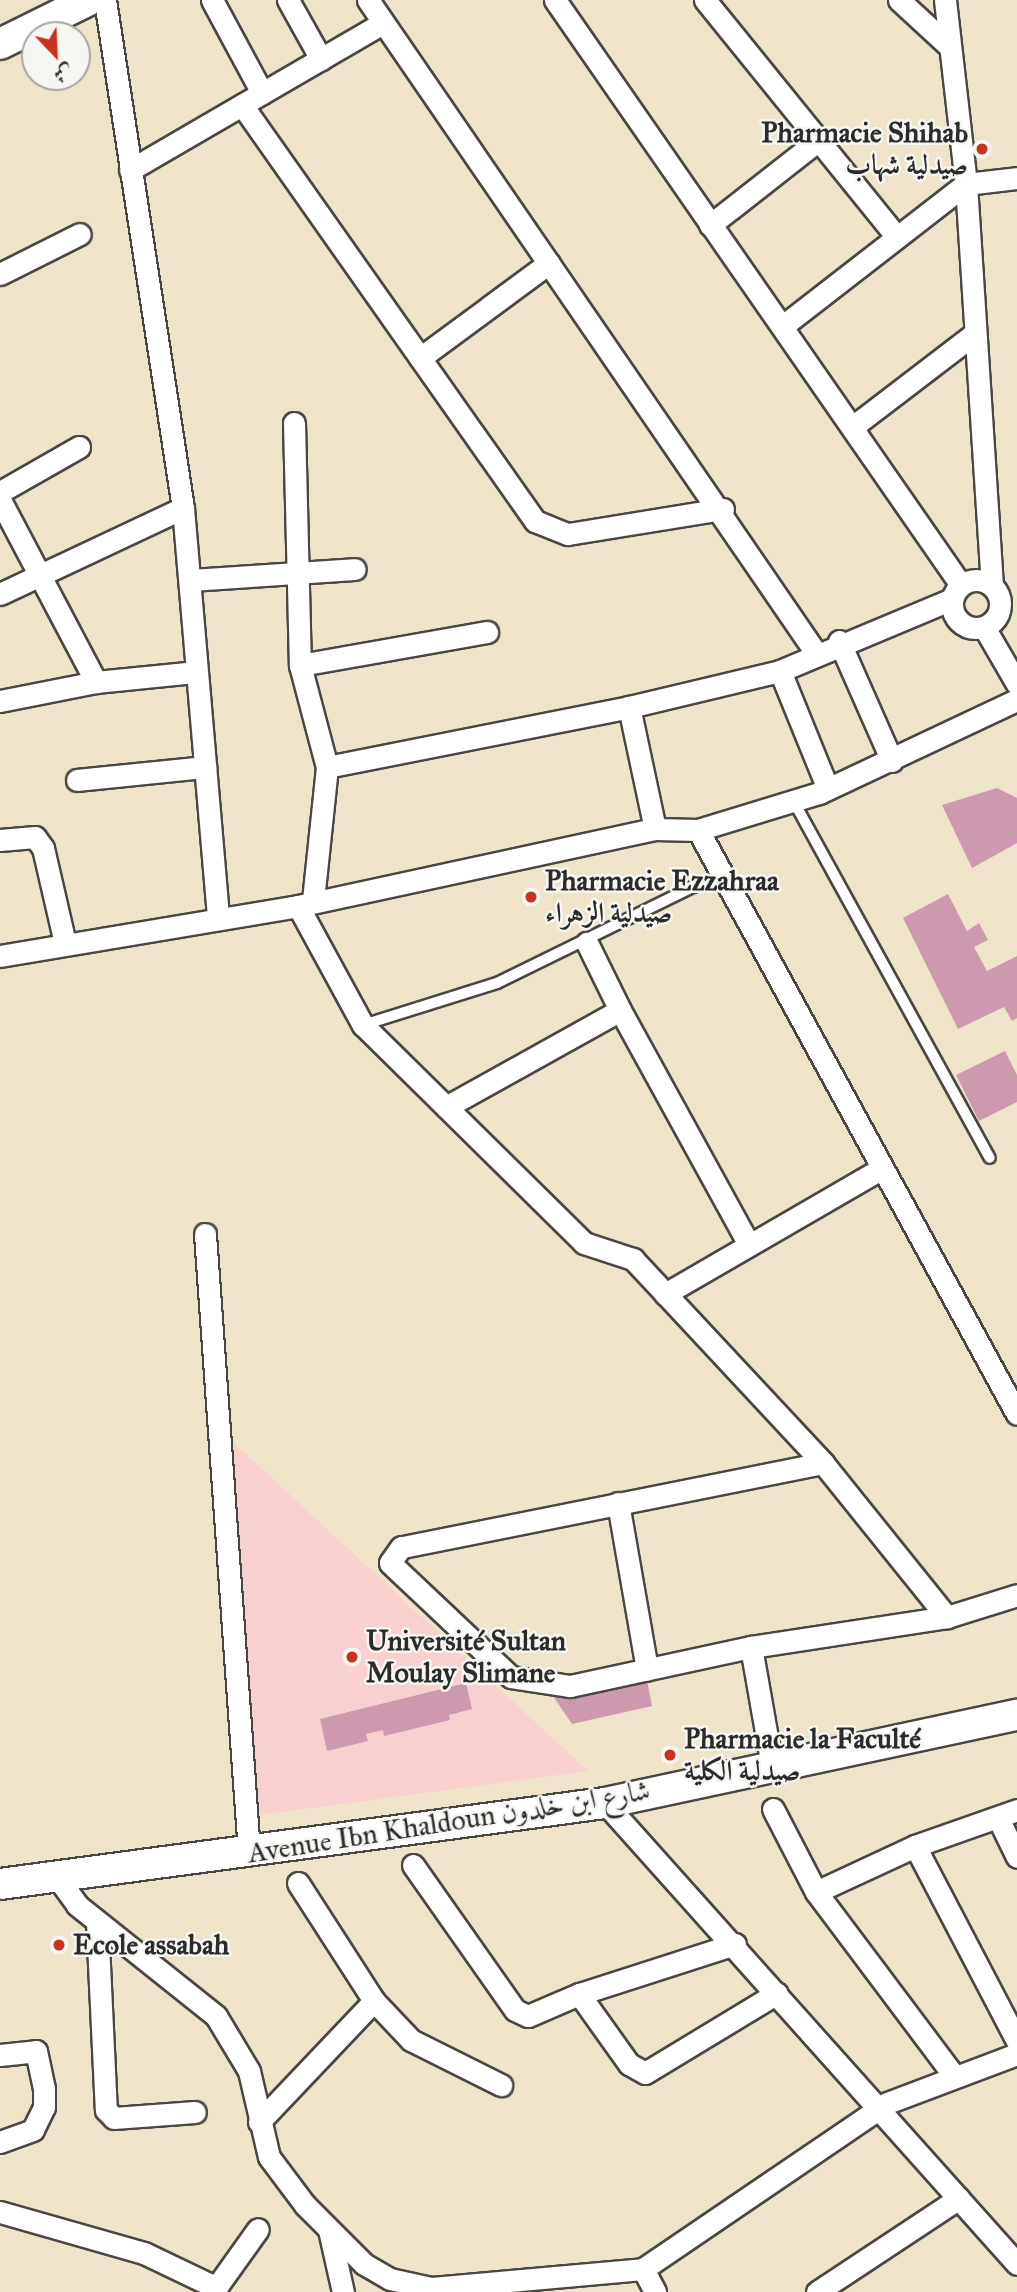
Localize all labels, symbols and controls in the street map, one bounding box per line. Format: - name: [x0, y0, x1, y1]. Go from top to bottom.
- north arrow: [21, 21, 91, 91]
- text: ش: [50, 60, 77, 88]
- place label: Pharmacie Shihab صيدلية شهاب: [761, 116, 968, 182]
- marker: Pharmacie Shihab صيدلية شهاب: [974, 141, 990, 157]
- place label: Pharmacie Ezzahraa صيدلية الزهراء: [545, 864, 779, 930]
- marker: Pharmacie Ezzahraa صيدلية الزهراء: [523, 889, 539, 905]
- place label: Université Sultan Moulay Slimane: [366, 1624, 566, 1690]
- marker: Université Sultan Moulay Slimane: [344, 1649, 360, 1665]
- place label: Pharmacie la Faculté صيدلية الكلية: [684, 1722, 921, 1788]
- marker: Pharmacie la Faculté صيدلية الكلية: [662, 1747, 678, 1763]
- street label: Avenue Ibn Khaldoun شارع ابن خلدون: [246, 1774, 652, 1870]
- place label: Ecole assabah: [73, 1928, 229, 1962]
- marker: Ecole assabah: [51, 1937, 67, 1953]

